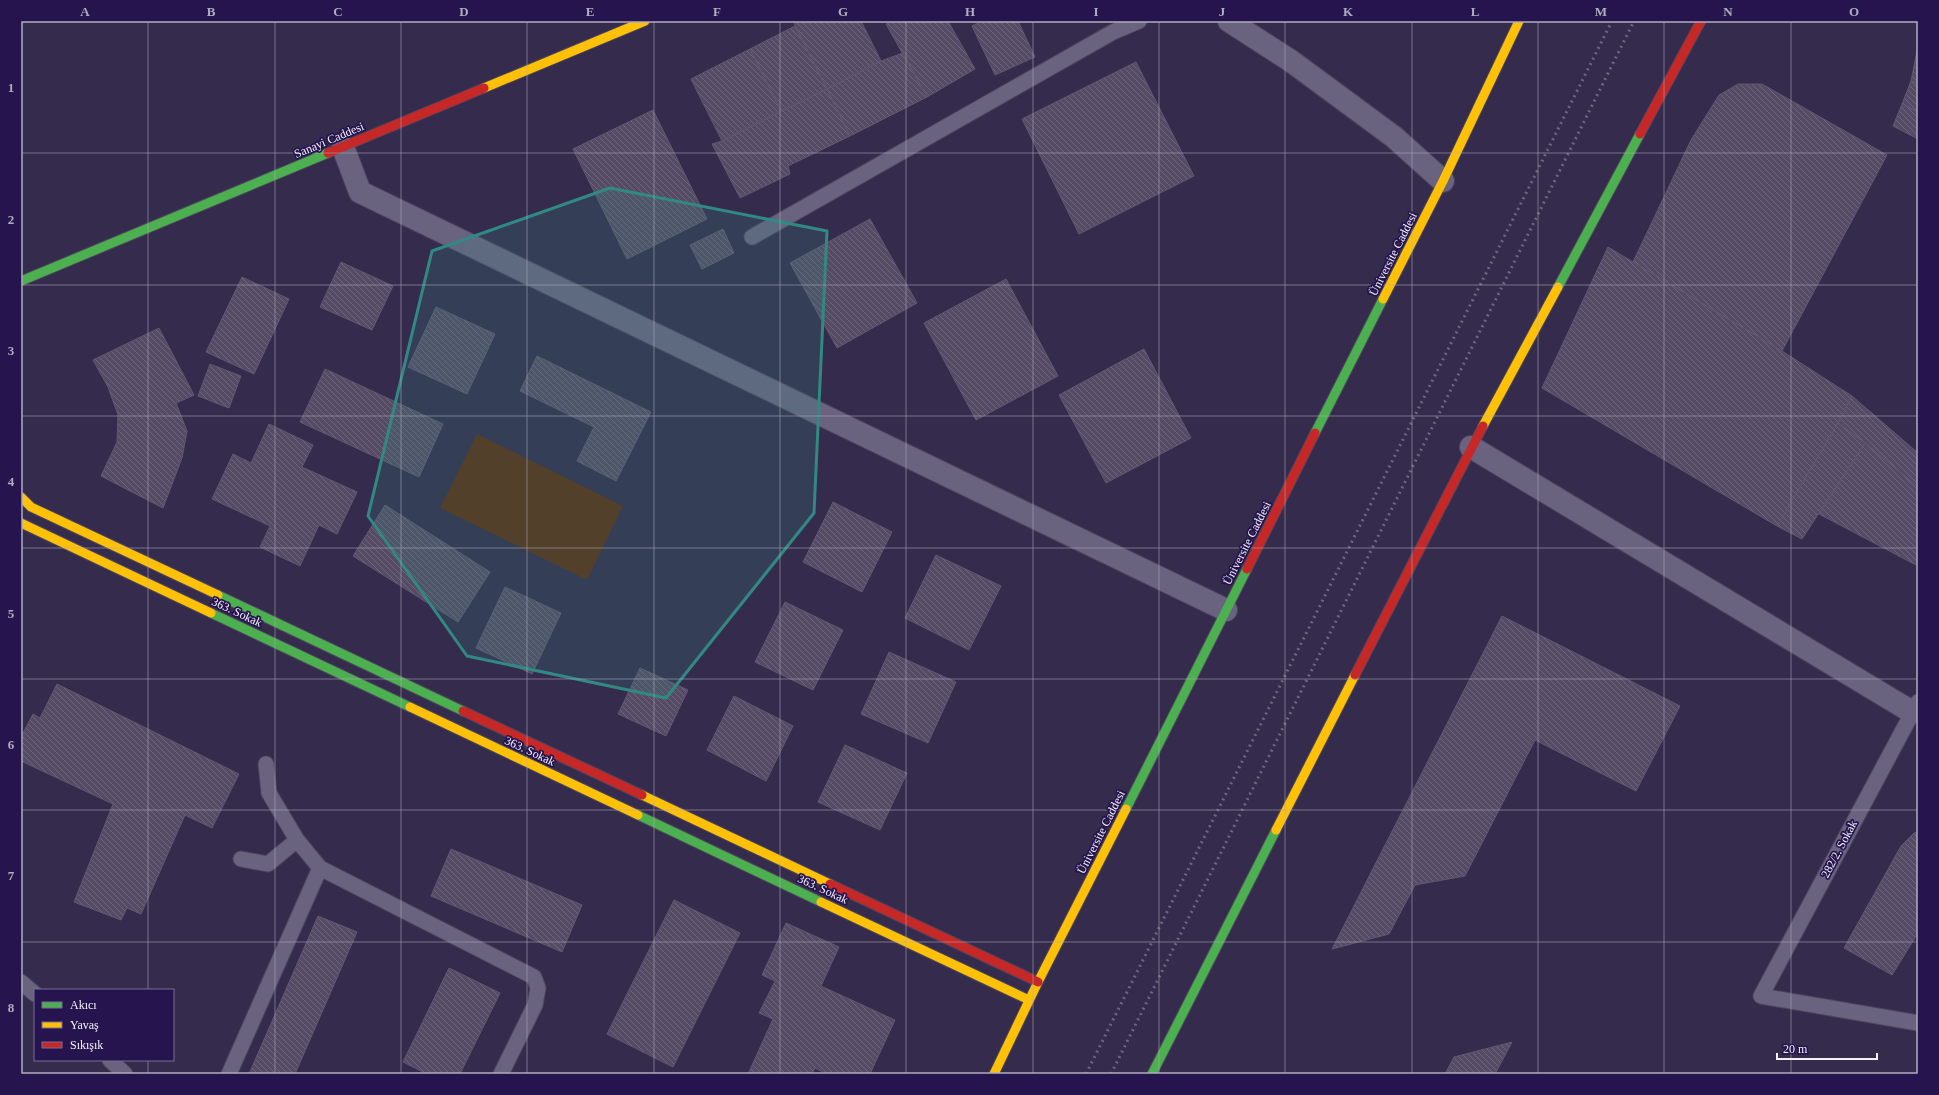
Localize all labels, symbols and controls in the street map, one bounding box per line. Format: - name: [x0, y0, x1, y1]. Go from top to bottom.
- text: A: [80, 4, 90, 19]
- text: B: [207, 4, 216, 19]
- text: C: [333, 4, 343, 19]
- text: D: [459, 4, 469, 19]
- text: E: [586, 4, 594, 19]
- text: F: [713, 4, 721, 19]
- text: G: [838, 4, 848, 19]
- text: H: [965, 4, 975, 19]
- text: I: [1093, 4, 1099, 19]
- text: J: [1219, 4, 1226, 19]
- text: K: [1343, 4, 1354, 19]
- text: L: [1471, 4, 1480, 19]
- text: M: [1595, 4, 1607, 19]
- text: N: [1723, 4, 1733, 19]
- text: O: [1849, 4, 1859, 19]
- text: 1: [8, 80, 14, 95]
- street label: Sanayi Caddesi: [292, 119, 367, 161]
- street label: Üniversite Caddesi: [1366, 209, 1420, 298]
- text: 2: [8, 212, 14, 227]
- text: 3: [8, 343, 15, 358]
- text: 4: [8, 474, 15, 489]
- street label: Üniversite Caddesi: [1220, 498, 1274, 587]
- street label: 363. Sokak: [210, 594, 264, 630]
- text: 5: [8, 606, 15, 621]
- street label: 363. Sokak: [503, 733, 557, 769]
- text: 6: [8, 737, 15, 752]
- street label: Üniversite Caddesi: [1074, 787, 1128, 876]
- street label: 282/2. Sokak: [1818, 818, 1860, 880]
- text: 7: [8, 868, 15, 883]
- street label: 363. Sokak: [796, 871, 850, 907]
- legend: [34, 989, 174, 1061]
- text: Akıcı: [70, 998, 97, 1012]
- text: 8: [8, 1000, 15, 1015]
- text: Yavaş: [70, 1018, 99, 1032]
- scale bar: [1777, 1035, 1877, 1061]
- text: Sıkışık: [70, 1038, 103, 1052]
- text: 20 m: [1783, 1042, 1808, 1056]

